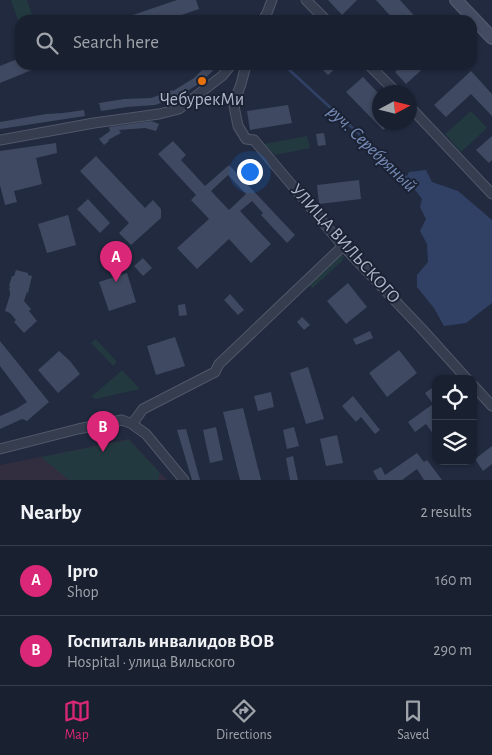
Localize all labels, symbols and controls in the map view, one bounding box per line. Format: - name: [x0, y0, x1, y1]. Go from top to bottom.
- search box: [15, 15, 477, 70]
- icon: search: [33, 29, 61, 57]
- text: Search here: [73, 33, 159, 52]
- marker: ЧебурекМи: [196, 75, 208, 87]
- north arrow: [372, 85, 417, 130]
- place label: ЧебурекМи: [160, 90, 244, 109]
- water label: руч. Серебряный: [324, 102, 420, 196]
- your location: [237, 159, 263, 185]
- street label: УЛИЦА ВИЛЬСКОГО: [287, 181, 403, 307]
- pin: A: [100, 241, 132, 282]
- map controls: [432, 375, 477, 465]
- button: locate: [432, 375, 477, 420]
- pin: B: [87, 411, 119, 452]
- button: layers: [432, 420, 477, 465]
- text: Nearby: [20, 502, 81, 523]
- text: 2 results: [420, 504, 472, 520]
- text: Ipro: [67, 562, 98, 581]
- text: A: [31, 572, 41, 588]
- text: 160 m: [435, 572, 472, 588]
- text: Shop: [67, 584, 99, 600]
- text: Госпиталь инвалидов ВОВ: [67, 632, 274, 651]
- text: B: [31, 642, 41, 658]
- text: 290 m: [433, 642, 472, 658]
- text: Hospital · улица Вильского: [67, 654, 235, 670]
- tab: Map: [63, 697, 91, 744]
- tab: Directions: [216, 697, 272, 744]
- tab: Saved: [397, 697, 429, 744]

